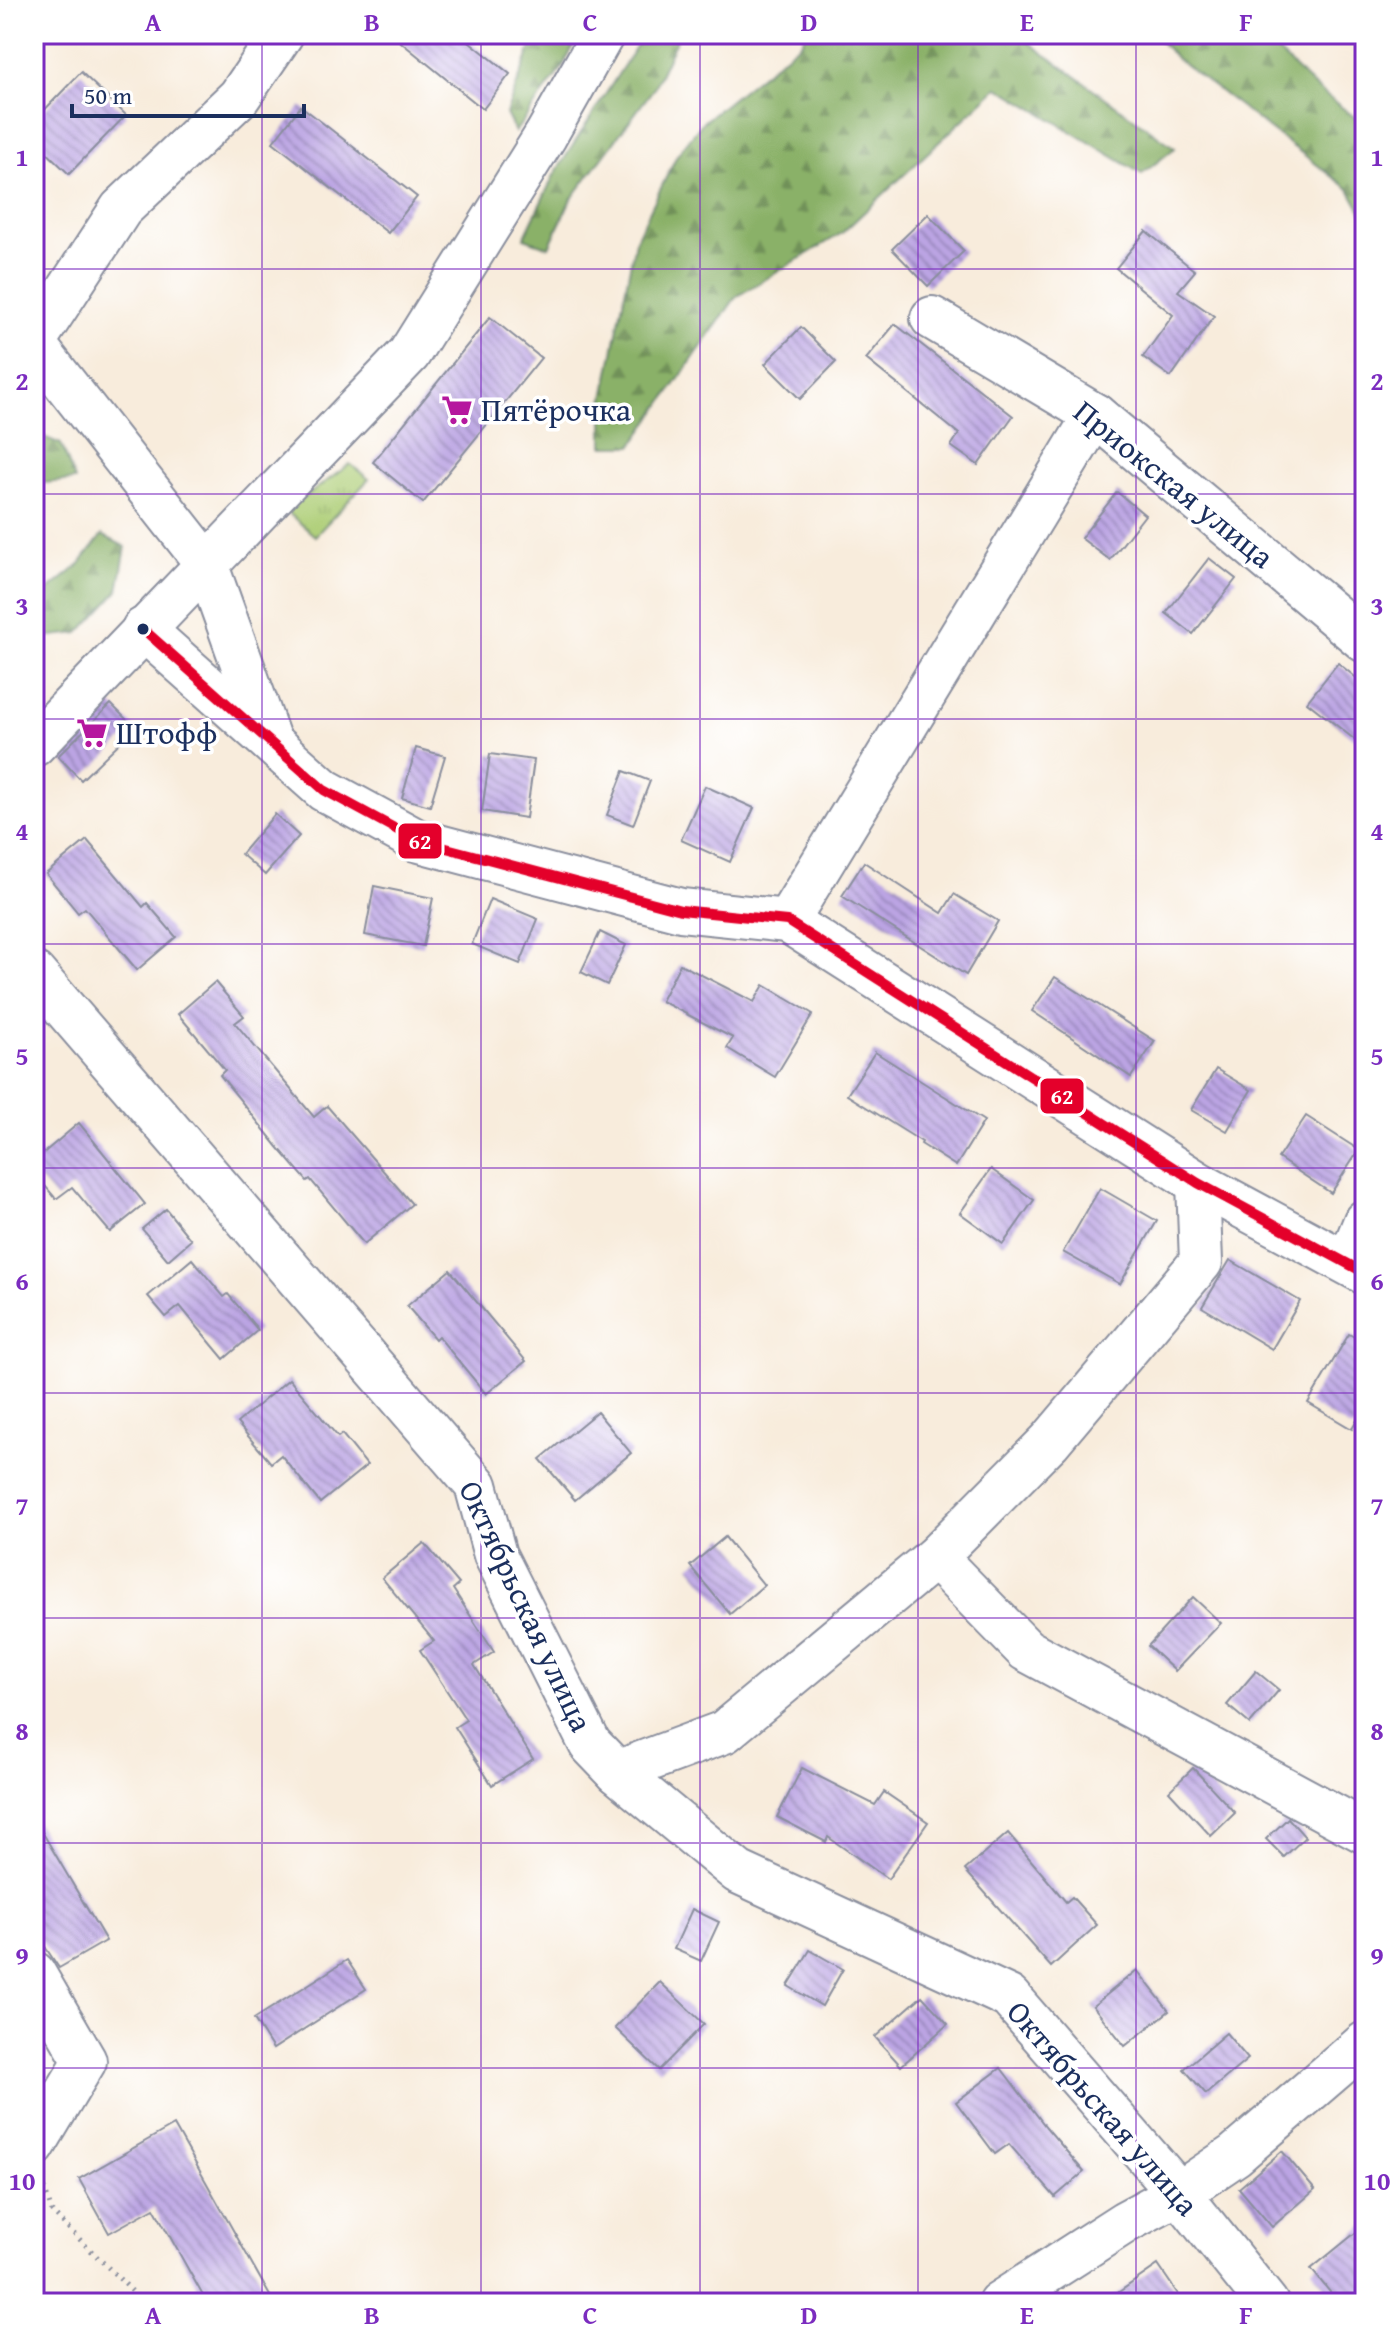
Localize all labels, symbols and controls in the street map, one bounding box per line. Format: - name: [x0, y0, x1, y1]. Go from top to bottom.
- text: A: [145, 2, 162, 41]
- text: B: [364, 2, 380, 41]
- text: C: [583, 2, 597, 41]
- text: D: [801, 2, 817, 41]
- text: E: [1020, 2, 1034, 41]
- text: F: [1239, 2, 1253, 41]
- scale bar: [72, 68, 304, 118]
- text: 50 m: [84, 78, 132, 113]
- text: 1: [15, 137, 29, 176]
- text: 1: [1370, 137, 1384, 176]
- text: 2: [15, 361, 29, 400]
- text: 2: [1370, 361, 1384, 400]
- place label: Пятёрочка: [481, 386, 632, 433]
- street label: Приокская улица: [1064, 388, 1285, 580]
- supermarket icon: Пятёрочка: [440, 393, 474, 427]
- text: 3: [15, 586, 29, 625]
- text: 3: [1370, 586, 1384, 625]
- unlabelled marker: [135, 621, 151, 637]
- place label: Штофф: [116, 709, 217, 756]
- supermarket icon: Штофф: [75, 716, 109, 750]
- text: 4: [15, 811, 29, 850]
- text: 4: [1370, 811, 1384, 850]
- line badge: 62: [397, 822, 443, 860]
- text: 62: [409, 825, 431, 857]
- text: 5: [15, 1036, 29, 1075]
- text: 5: [1370, 1036, 1384, 1075]
- line badge: 62: [1039, 1077, 1085, 1115]
- text: 62: [1051, 1080, 1073, 1112]
- text: 6: [15, 1261, 29, 1300]
- text: 6: [1370, 1261, 1384, 1300]
- street label: Октябрьская улица: [448, 1472, 606, 1740]
- text: 7: [15, 1486, 29, 1525]
- text: 7: [1370, 1486, 1384, 1525]
- text: 8: [15, 1711, 29, 1750]
- text: 8: [1370, 1711, 1384, 1750]
- text: 9: [15, 1936, 29, 1975]
- text: 9: [1370, 1936, 1384, 1975]
- street label: Октябрьская улица: [996, 1989, 1211, 2226]
- text: 10: [9, 2161, 35, 2200]
- text: 10: [1364, 2161, 1390, 2200]
- text: A: [145, 2295, 162, 2334]
- text: B: [364, 2295, 380, 2334]
- text: C: [583, 2295, 597, 2334]
- text: D: [801, 2295, 817, 2334]
- text: E: [1020, 2295, 1034, 2334]
- text: F: [1239, 2295, 1253, 2334]

